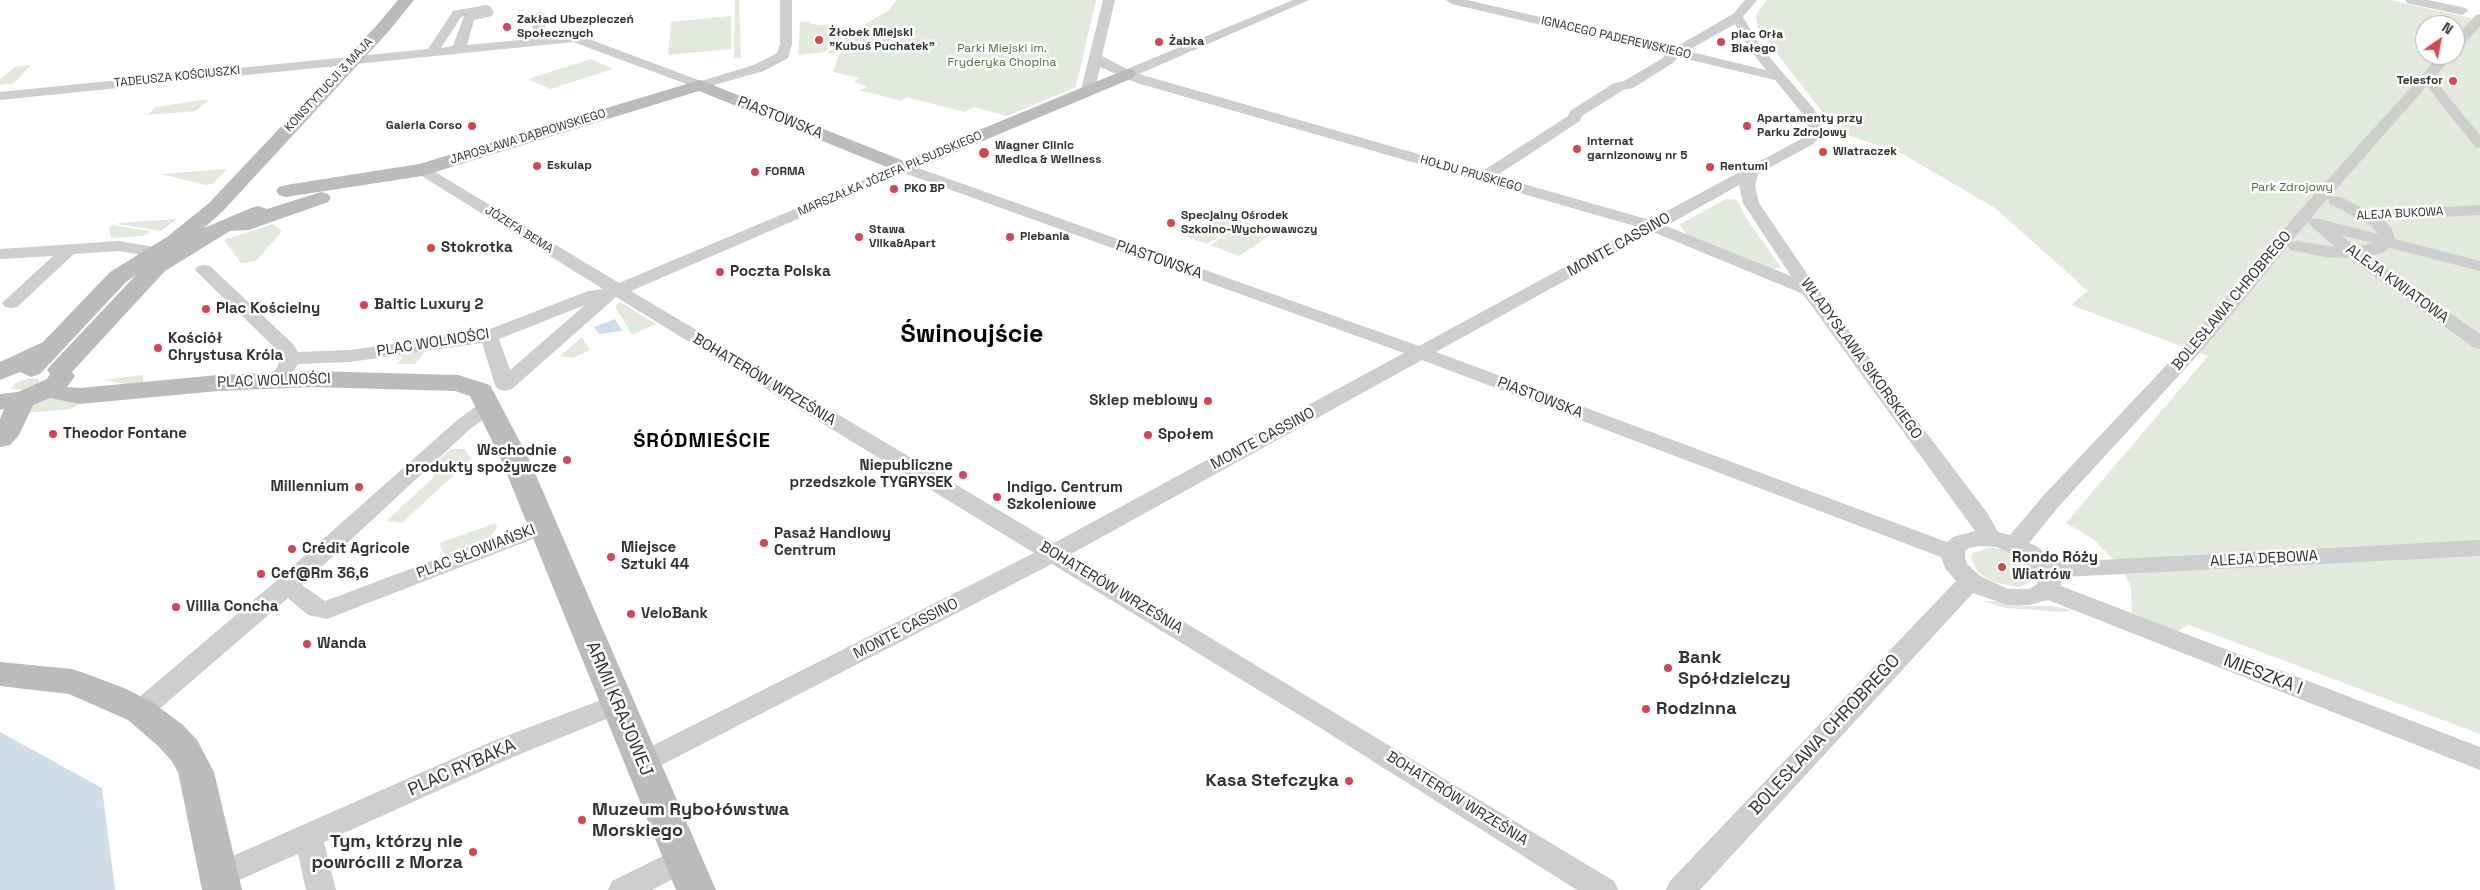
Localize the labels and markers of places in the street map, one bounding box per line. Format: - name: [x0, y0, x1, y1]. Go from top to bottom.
- place label: Zakład Ubezpieczeń Społecznych: [517, 13, 634, 41]
- marker: Zakład Ubezpieczeń Społecznych: [501, 21, 513, 33]
- place label: Żłobek Miejski "Kubuś Puchatek": [829, 26, 935, 54]
- place label: plac Orła Białego: [1731, 28, 1783, 56]
- marker: Żłobek Miejski "Kubuś Puchatek": [813, 34, 825, 46]
- place label: Żabka: [1169, 35, 1204, 49]
- marker: Żabka: [1153, 36, 1165, 48]
- marker: plac Orła Białego: [1715, 36, 1727, 48]
- place label: Telesfor: [2397, 74, 2443, 88]
- marker: Telesfor: [2447, 75, 2459, 87]
- place label: Apartamenty przy Parku Zdrojowy: [1757, 112, 1863, 140]
- place label: Galeria Corso: [386, 119, 462, 133]
- marker: Galeria Corso: [466, 120, 478, 132]
- marker: Apartamenty przy Parku Zdrojowy: [1741, 120, 1753, 132]
- place label: Internat garnizonowy nr 5: [1587, 135, 1687, 163]
- place label: Wagner Clinic Medica & Wellness: [995, 139, 1101, 167]
- marker: Internat garnizonowy nr 5: [1571, 143, 1583, 155]
- place label: Wiatraczek: [1833, 145, 1897, 159]
- marker: Wagner Clinic Medica & Wellness: [977, 146, 991, 160]
- marker: Wiatraczek: [1817, 146, 1829, 158]
- place label: Eskulap: [547, 159, 592, 173]
- marker: Eskulap: [531, 160, 543, 172]
- place label: Rentumi: [1720, 160, 1768, 174]
- marker: Rentumi: [1704, 161, 1716, 173]
- place label: FORMA: [765, 165, 805, 179]
- marker: FORMA: [749, 166, 761, 178]
- place label: PKO BP: [904, 182, 945, 196]
- marker: PKO BP: [888, 183, 900, 195]
- place label: Specjalny Ośrodek Szkolno-Wychowawczy: [1181, 209, 1317, 237]
- marker: Specjalny Ośrodek Szkolno-Wychowawczy: [1165, 217, 1177, 229]
- place label: Stawa Vilka&Apart: [869, 223, 936, 251]
- place label: Plebania: [1020, 230, 1069, 244]
- marker: Stawa Vilka&Apart: [853, 231, 865, 243]
- marker: Plebania: [1004, 231, 1016, 243]
- place label: Stokrotka: [441, 239, 513, 257]
- marker: Stokrotka: [425, 242, 437, 254]
- place label: Poczta Polska: [730, 263, 831, 281]
- marker: Poczta Polska: [714, 266, 726, 278]
- place label: Baltic Luxury 2: [374, 296, 483, 314]
- marker: Baltic Luxury 2: [358, 299, 370, 311]
- place label: Plac Kościelny: [216, 300, 320, 318]
- marker: Plac Kościelny: [200, 303, 212, 315]
- place label: Kościół Chrystusa Króla: [168, 330, 283, 365]
- marker: Kościół Chrystusa Króla: [152, 342, 164, 354]
- place label: Sklep meblowy: [1089, 392, 1198, 410]
- marker: Sklep meblowy: [1202, 395, 1214, 407]
- place label: Theodor Fontane: [63, 425, 187, 443]
- place label: Społem: [1158, 426, 1214, 444]
- marker: Theodor Fontane: [47, 428, 59, 440]
- marker: Społem: [1142, 429, 1154, 441]
- place label: Wschodnie produkty spożywcze: [405, 442, 557, 477]
- marker: Wschodnie produkty spożywcze: [561, 454, 573, 466]
- place label: Niepubliczne przedszkole TYGRYSEK: [790, 457, 953, 492]
- marker: Niepubliczne przedszkole TYGRYSEK: [957, 469, 969, 481]
- place label: Millennium: [271, 478, 349, 496]
- place label: Indigo. Centrum Szkoleniowe: [1007, 479, 1123, 514]
- marker: Millennium: [353, 481, 365, 493]
- marker: Indigo. Centrum Szkoleniowe: [991, 491, 1003, 503]
- place label: Pasaż Handlowy Centrum: [774, 525, 891, 560]
- marker: Pasaż Handlowy Centrum: [758, 537, 770, 549]
- place label: Miejsce Sztuki 44: [621, 539, 689, 574]
- place label: Crédit Agricole: [302, 540, 410, 558]
- marker: Crédit Agricole: [286, 543, 298, 555]
- place label: Rondo Róży Wiatrów: [2012, 549, 2098, 584]
- marker: Miejsce Sztuki 44: [605, 551, 617, 563]
- marker: Rondo Róży Wiatrów: [1996, 561, 2008, 573]
- place label: Cef@Rm 36,6: [271, 565, 369, 583]
- marker: Cef@Rm 36,6: [255, 568, 267, 580]
- place label: Villla Concha: [186, 598, 278, 616]
- marker: Villla Concha: [170, 601, 182, 613]
- place label: VeloBank: [641, 605, 708, 623]
- marker: VeloBank: [625, 608, 637, 620]
- place label: Wanda: [317, 635, 367, 653]
- marker: Wanda: [301, 638, 313, 650]
- place label: Bank Spółdzielczy: [1678, 647, 1791, 690]
- marker: Bank Spółdzielczy: [1662, 662, 1674, 674]
- place label: Rodzinna: [1656, 698, 1737, 720]
- marker: Rodzinna: [1640, 703, 1652, 715]
- place label: Kasa Stefczyka: [1205, 770, 1339, 792]
- marker: Kasa Stefczyka: [1343, 775, 1355, 787]
- place label: Muzeum Rybołówstwa Morskiego: [592, 799, 789, 842]
- marker: Muzeum Rybołówstwa Morskiego: [576, 814, 588, 826]
- place label: Tym, którzy nie powrócili z Morza: [311, 831, 463, 874]
- marker: Tym, którzy nie powrócili z Morza: [467, 846, 479, 858]

